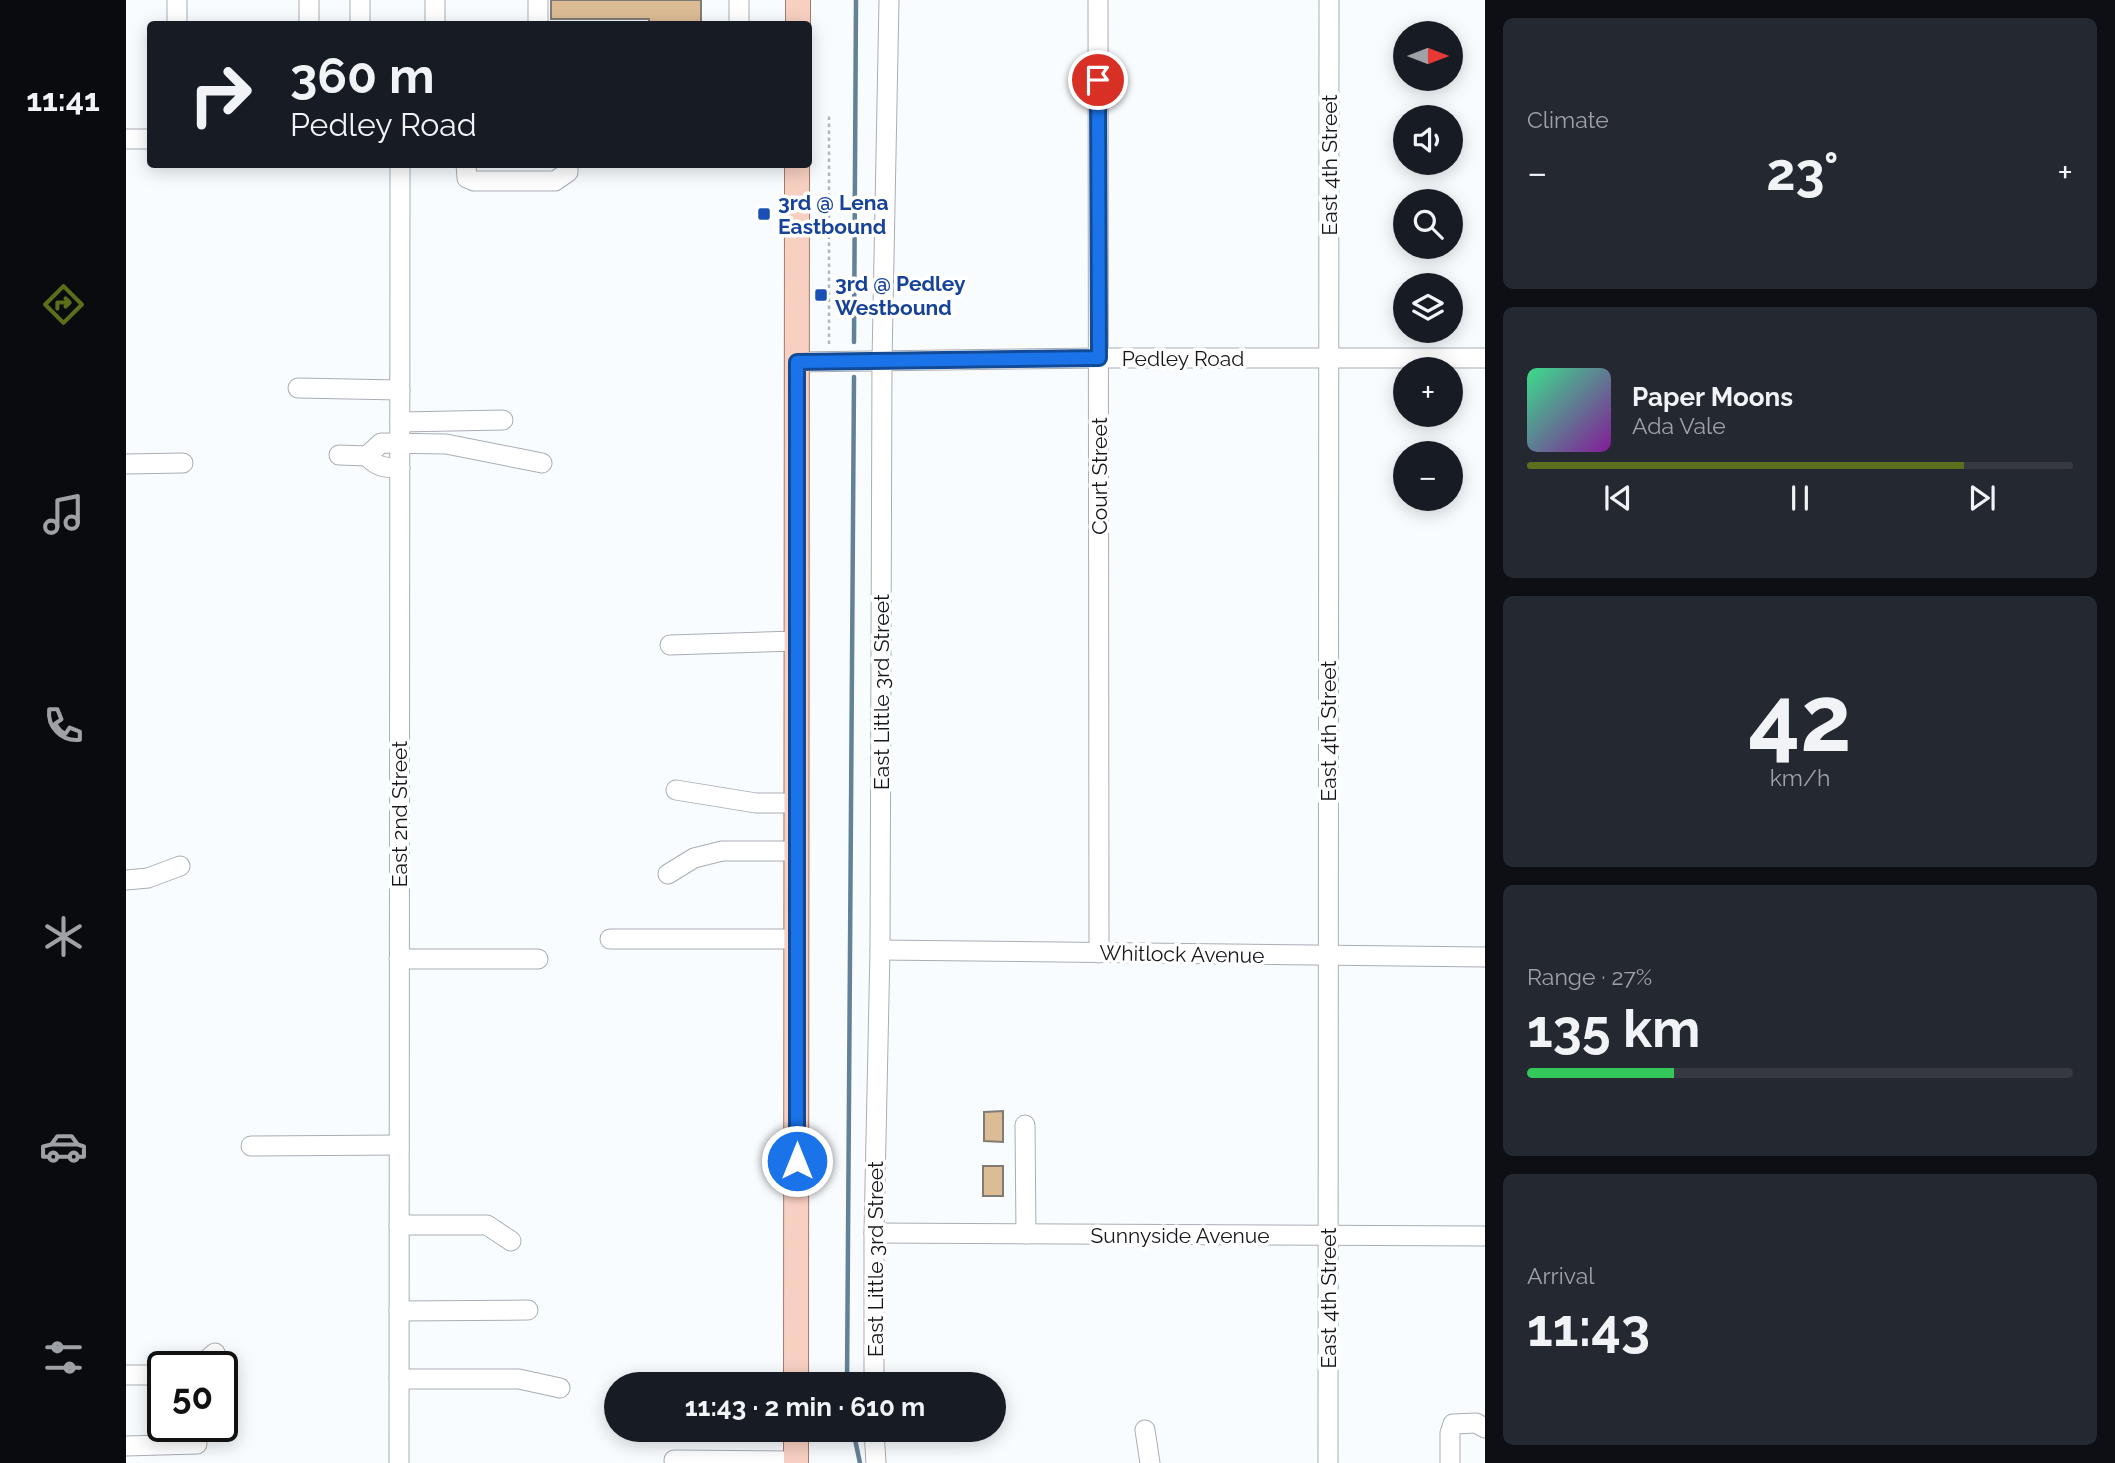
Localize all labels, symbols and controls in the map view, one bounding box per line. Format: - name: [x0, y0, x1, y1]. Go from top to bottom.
- north arrow: [1393, 21, 1463, 91]
- map controls: [1393, 21, 1463, 511]
- text: 360 m: [290, 47, 435, 104]
- icon: right: [175, 49, 266, 140]
- pin: [1068, 50, 1128, 110]
- icon: arrive: [1079, 61, 1117, 99]
- text: 11:41: [26, 81, 100, 118]
- street label: East 4th Street: [1317, 94, 1342, 236]
- button: sound: [1393, 105, 1463, 175]
- text: Pedley Road: [290, 106, 477, 143]
- text: Climate: [1527, 106, 1609, 133]
- text: 23°: [1766, 141, 1839, 202]
- text: −: [1527, 150, 1547, 195]
- text: +: [2057, 150, 2073, 195]
- button: search: [1393, 189, 1463, 259]
- place label: 3rd @ Lena Eastbound: [778, 190, 889, 239]
- marker: 3rd @ Lena Eastbound: [756, 206, 772, 222]
- place label: 3rd @ Pedley Westbound: [835, 271, 966, 320]
- button: layers: [1393, 273, 1463, 343]
- icon: directions: [39, 280, 88, 329]
- marker: 3rd @ Pedley Westbound: [813, 287, 829, 303]
- street label: Pedley Road: [1122, 346, 1244, 371]
- button: +: [1393, 357, 1463, 427]
- text: Paper Moons: [1632, 382, 1793, 412]
- text: Ada Vale: [1632, 412, 1726, 439]
- street label: Court Street: [1087, 417, 1112, 535]
- button: −: [1393, 441, 1463, 511]
- icon: previous: [1599, 479, 1637, 517]
- icon: pause: [1781, 479, 1819, 517]
- icon: next: [1963, 479, 2001, 517]
- icon: music: [39, 490, 88, 539]
- street label: East Little 3rd Street: [869, 594, 894, 790]
- street label: East 4th Street: [1316, 660, 1341, 802]
- text: 42: [1748, 665, 1852, 772]
- icon: phone: [39, 701, 88, 750]
- street label: East 2nd Street: [387, 741, 412, 887]
- text: km/h: [1770, 764, 1830, 791]
- icon: climate: [39, 912, 88, 961]
- street label: Whitlock Avenue: [1099, 940, 1265, 968]
- text: Range · 27%: [1527, 963, 1652, 990]
- text: 135 km: [1527, 998, 1700, 1059]
- icon: car: [39, 1122, 88, 1171]
- position arrow: [760, 1124, 834, 1198]
- street label: East Little 3rd Street: [863, 1161, 888, 1357]
- street label: Sunnyside Avenue: [1090, 1223, 1270, 1248]
- street label: East 4th Street: [1316, 1227, 1341, 1369]
- text: Arrival: [1527, 1262, 1594, 1289]
- text: 11:43: [1527, 1297, 1650, 1358]
- icon: filters: [39, 1333, 88, 1382]
- speed limit sign: 50: [147, 1351, 238, 1442]
- text: 11:43 · 2 min · 610 m: [685, 1392, 925, 1422]

